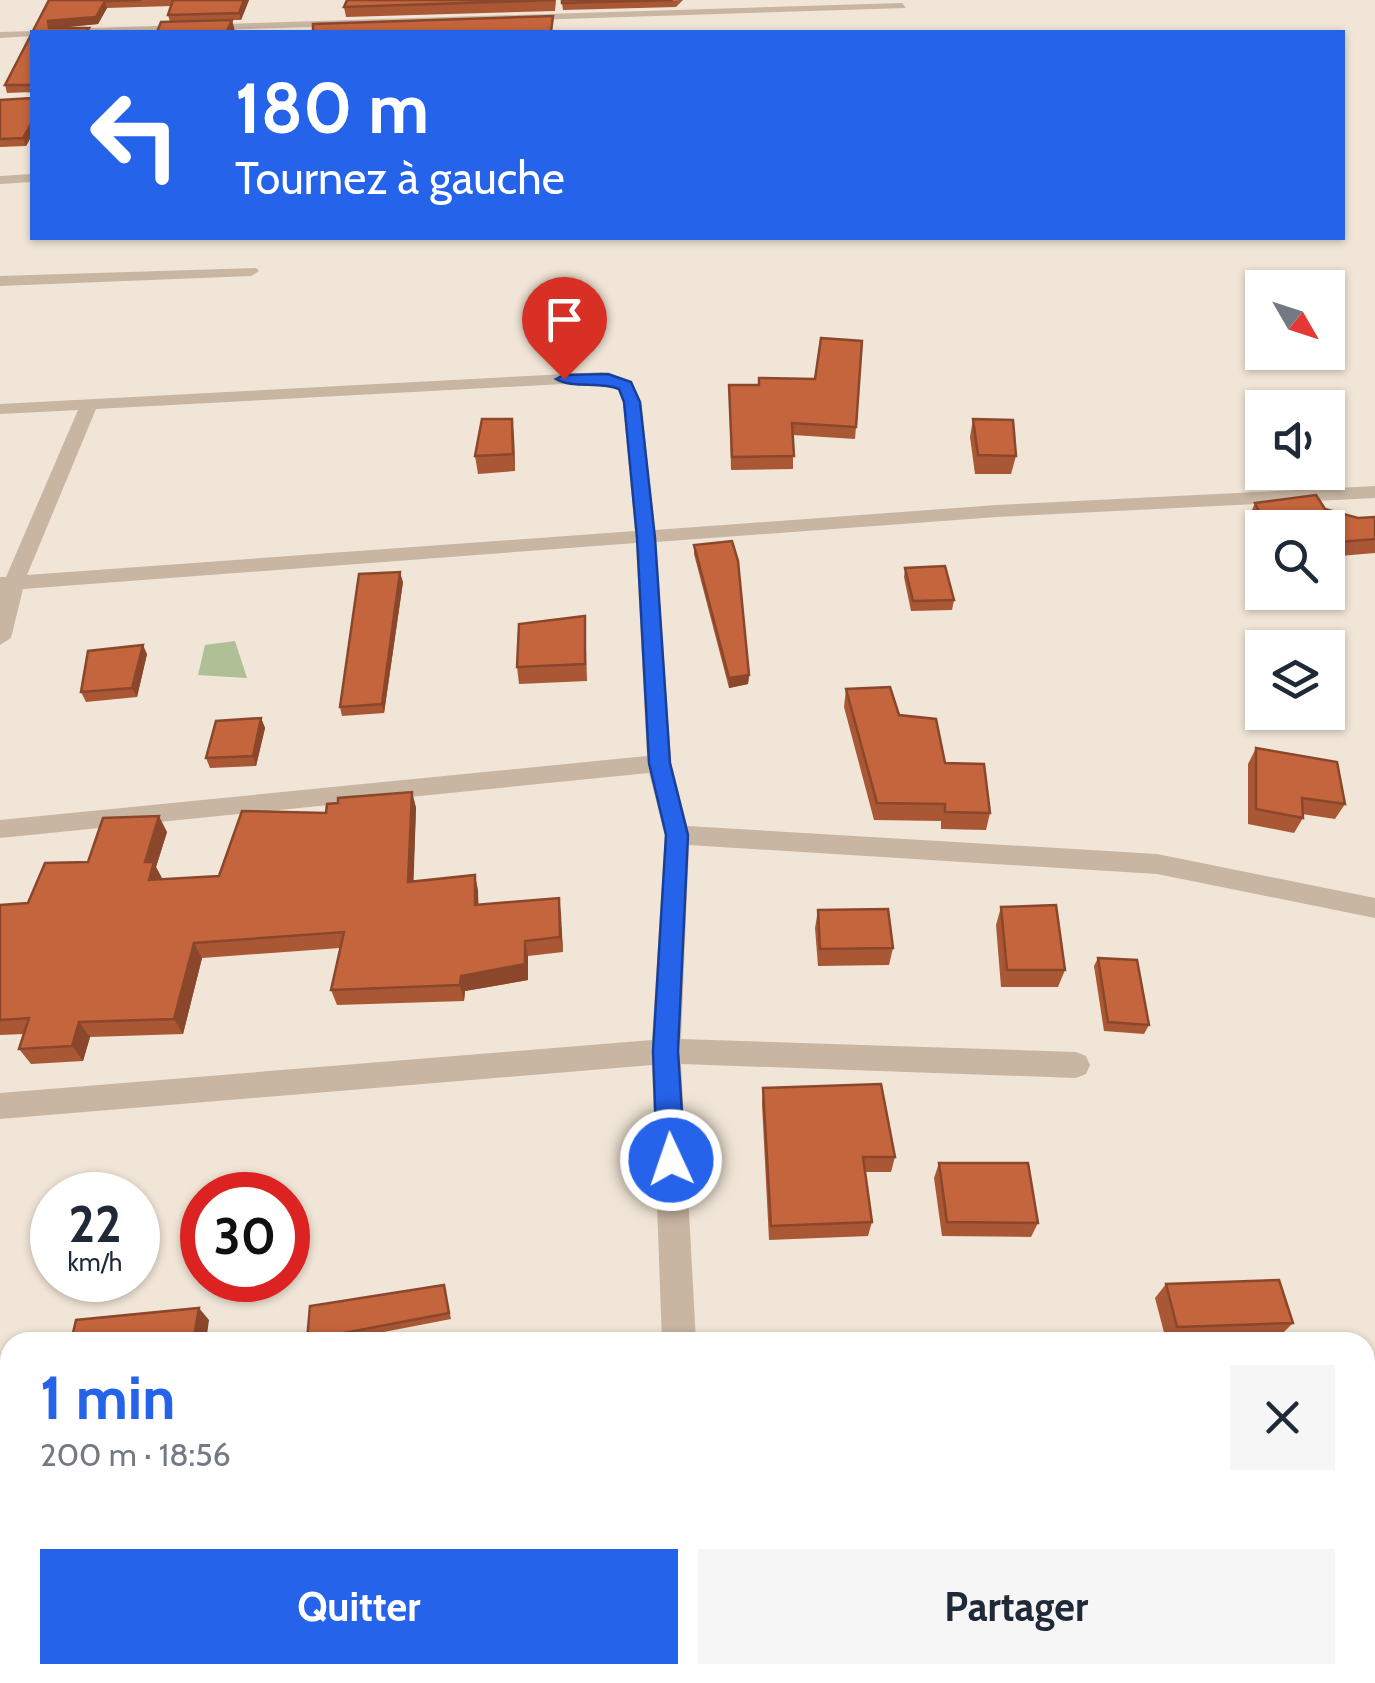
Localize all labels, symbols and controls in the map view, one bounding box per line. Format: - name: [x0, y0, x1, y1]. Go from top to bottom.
- text: 180 m: [235, 65, 429, 151]
- icon: left: [70, 70, 200, 200]
- text: Tournez à gauche: [235, 151, 565, 205]
- north arrow: [1245, 270, 1345, 370]
- map controls: [1245, 270, 1345, 730]
- pin: [522, 277, 607, 380]
- icon: arrive: [537, 292, 592, 347]
- button: sound: [1245, 390, 1345, 490]
- button: search: [1245, 510, 1345, 610]
- button: layers: [1245, 630, 1345, 730]
- position arrow: [619, 1108, 723, 1212]
- speed limit sign: 30: [180, 1172, 310, 1302]
- text: 22: [69, 1194, 121, 1255]
- text: km/h: [68, 1247, 122, 1277]
- text: 1 min: [40, 1361, 175, 1434]
- button: close: [1230, 1365, 1335, 1470]
- text: 200 m · 18:56: [40, 1435, 231, 1474]
- button: Quitter: [40, 1549, 678, 1664]
- button: Partager: [698, 1549, 1335, 1664]

